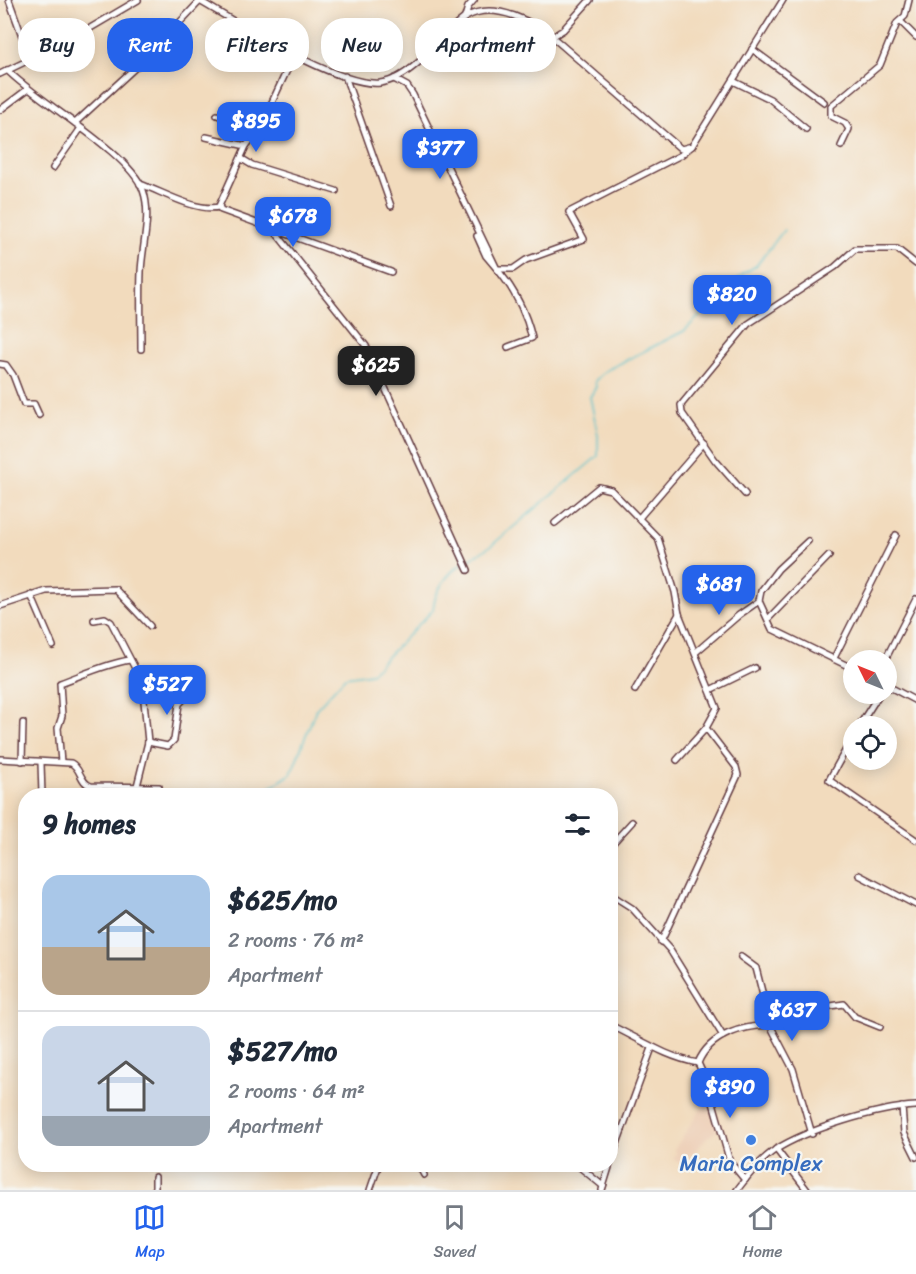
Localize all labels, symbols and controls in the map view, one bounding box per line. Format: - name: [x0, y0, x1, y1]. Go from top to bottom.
- chip: Buy: [18, 18, 95, 72]
- chip: Rent: [107, 18, 193, 72]
- chip: Filters: [205, 18, 309, 72]
- chip: New: [321, 18, 403, 72]
- chip: Apartment: [415, 18, 556, 72]
- pin: $895: [220, 102, 292, 153]
- text: $895: [231, 104, 281, 139]
- pin: $377: [404, 129, 476, 180]
- text: $377: [416, 131, 464, 166]
- pin: $678: [257, 197, 329, 248]
- text: $678: [269, 199, 317, 234]
- pin: $820: [696, 275, 768, 326]
- text: $820: [707, 277, 757, 312]
- pin: $625: [340, 346, 412, 397]
- text: $625: [352, 348, 400, 383]
- pin: $681: [683, 565, 755, 616]
- text: $681: [696, 567, 742, 602]
- north arrow: [843, 650, 897, 704]
- map controls: [843, 650, 897, 770]
- pin: $527: [131, 665, 203, 716]
- text: $527: [143, 667, 191, 702]
- button: locate: [843, 716, 897, 770]
- text: 9 homes: [42, 801, 136, 847]
- icon: filters: [561, 808, 594, 841]
- text: $625/mo: [228, 877, 337, 923]
- icon: home: [90, 899, 162, 971]
- text: 2 rooms · 76 m²: [228, 923, 364, 958]
- text: Apartment: [228, 958, 322, 993]
- pin: $637: [756, 991, 828, 1042]
- text: $637: [768, 993, 816, 1028]
- text: $527/mo: [228, 1028, 337, 1074]
- icon: home: [90, 1050, 162, 1122]
- pin: $890: [694, 1068, 766, 1119]
- text: $890: [705, 1070, 755, 1105]
- text: 2 rooms · 64 m²: [228, 1074, 365, 1109]
- text: Apartment: [228, 1109, 322, 1144]
- marker: Maria Complex: [744, 1133, 758, 1147]
- place label: Maria Complex: [679, 1144, 823, 1183]
- tab: Map: [133, 1201, 166, 1266]
- tab: Saved: [433, 1201, 476, 1266]
- tab: Home: [743, 1201, 783, 1266]

